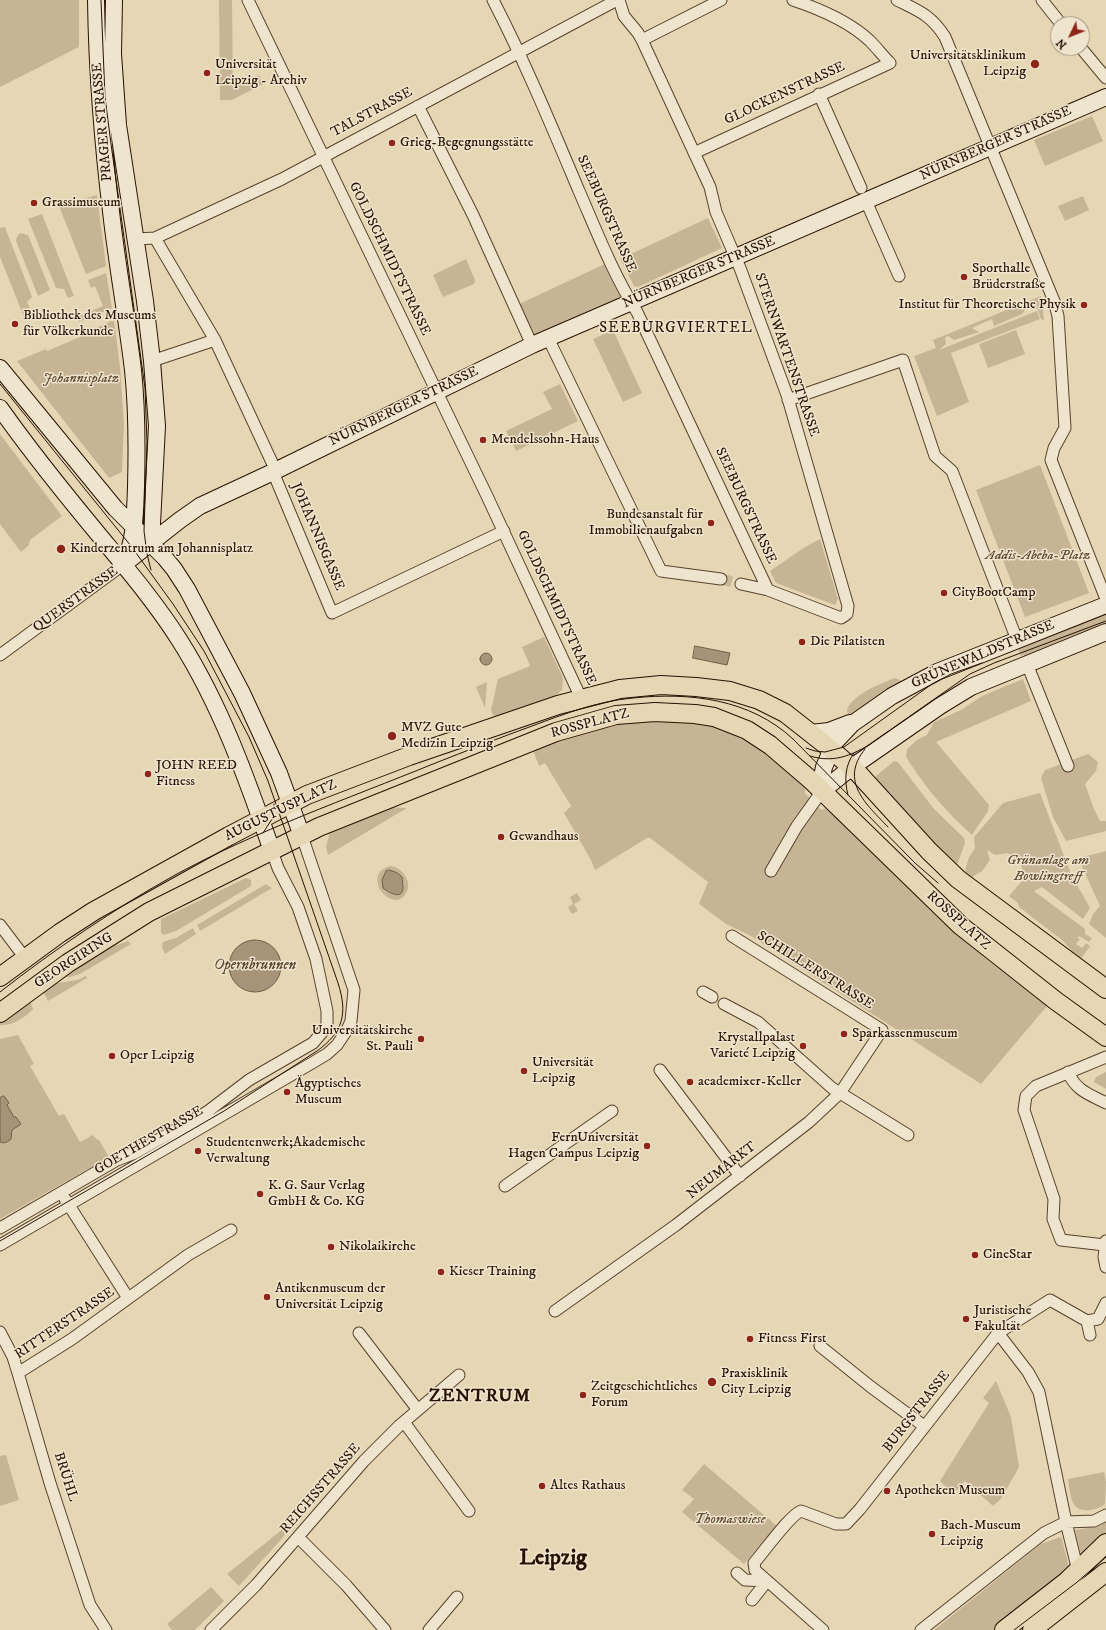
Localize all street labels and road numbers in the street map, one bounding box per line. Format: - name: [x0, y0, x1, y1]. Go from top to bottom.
- street label: GLOCKENSTRASSE: [722, 59, 848, 129]
- street label: PRAGER STRASSE: [89, 62, 117, 182]
- street label: TALSTRASSE: [328, 84, 416, 142]
- street label: NÜRNBERGER STRASSE: [918, 103, 1074, 185]
- street label: SEEBURGSTRASSE: [573, 153, 639, 275]
- street label: GOLDSCHMIDTSTRASSE: [344, 179, 434, 339]
- street label: NÜRNBERGER STRASSE: [620, 233, 778, 313]
- street label: STERNWARTENSTRASSE: [750, 271, 822, 439]
- street label: NÜRNBERGER STRASSE: [327, 364, 481, 450]
- street label: SEEBURGSTRASSE: [711, 445, 779, 567]
- street label: JOHANNISGASSE: [287, 481, 347, 593]
- street label: GOLDSCHMIDTSTRASSE: [513, 528, 599, 688]
- street label: QUERSTRASSE: [30, 563, 122, 637]
- street label: GRÜNEWALDSTRASSE: [909, 617, 1057, 693]
- street label: ROSSPLATZ: [549, 705, 631, 743]
- street label: AUGUSTUSPLATZ: [222, 777, 340, 845]
- street label: ROSSPLATZ: [923, 888, 993, 954]
- street label: SCHILLERSTRASSE: [754, 928, 876, 1014]
- street label: GEORGIRING: [32, 929, 116, 993]
- street label: GOETHESTRASSE: [92, 1103, 206, 1179]
- street label: NEUMARKT: [684, 1139, 760, 1203]
- street label: RITTERSTRASSE: [12, 1284, 118, 1364]
- street label: BURGSTRASSE: [880, 1368, 954, 1456]
- street label: REICHSSTRASSE: [277, 1440, 365, 1538]
- street label: BRÜHL: [49, 1450, 81, 1504]

